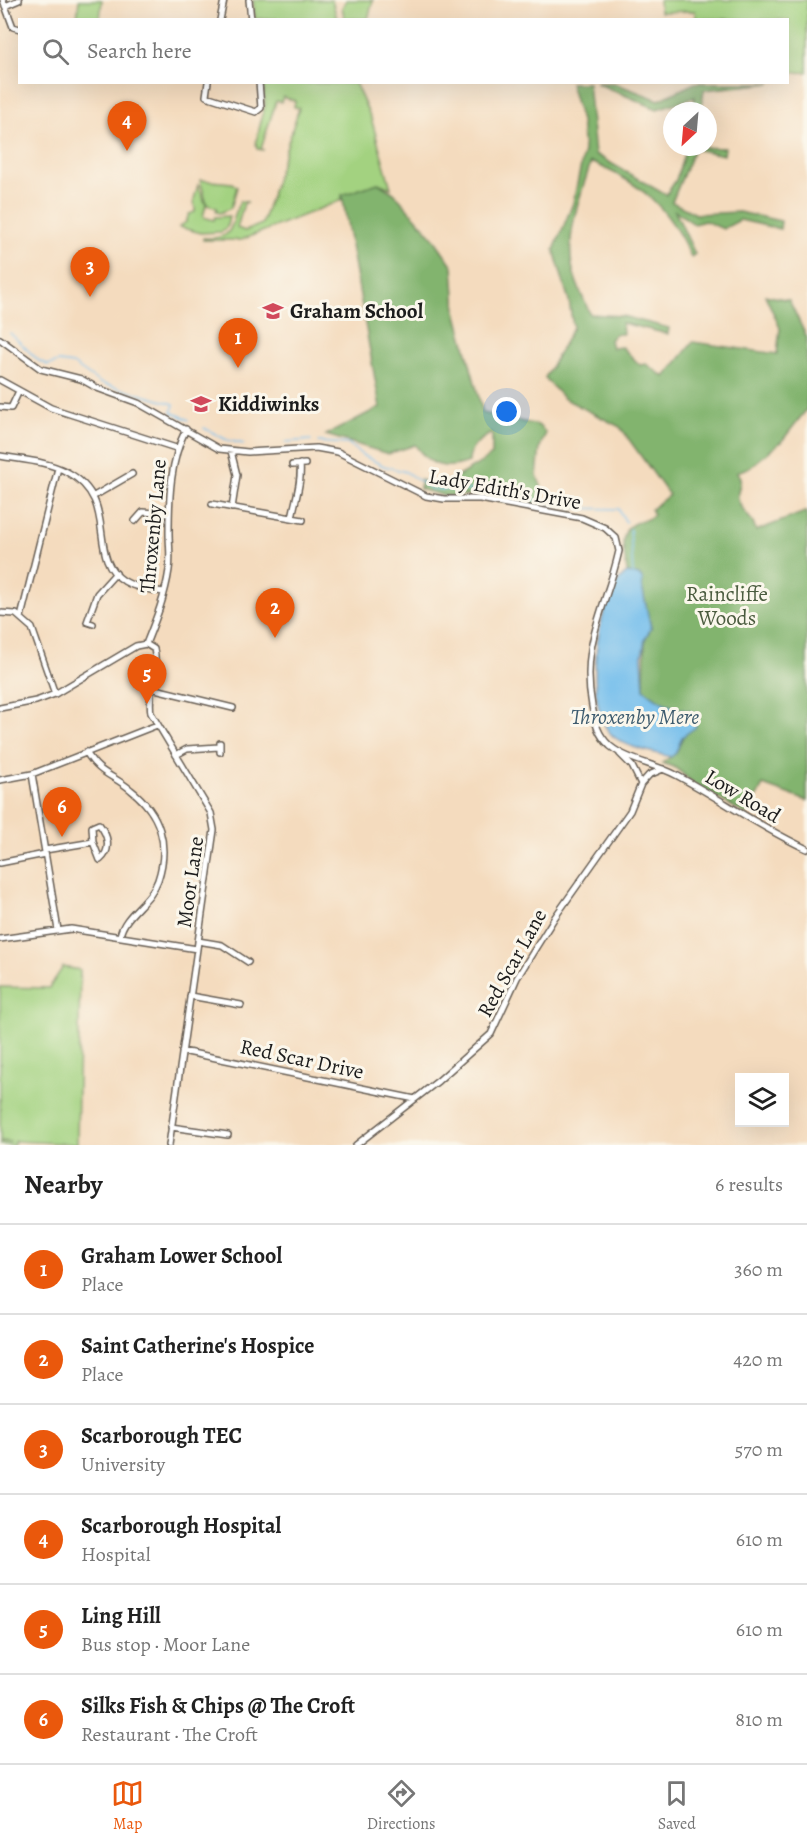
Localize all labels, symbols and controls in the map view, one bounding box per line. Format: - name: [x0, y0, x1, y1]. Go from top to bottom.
- search box: [18, 18, 789, 84]
- icon: search: [39, 35, 72, 68]
- text: Search here: [87, 36, 192, 66]
- pin: 4: [108, 102, 146, 151]
- north arrow: [663, 102, 717, 156]
- pin: 3: [70, 248, 110, 297]
- place label: Graham School: [290, 297, 424, 325]
- school or university icon: Graham School: [261, 299, 285, 323]
- pin: 1: [218, 318, 258, 368]
- place label: Kiddiwinks: [218, 390, 319, 418]
- school or university icon: Kiddiwinks: [189, 392, 213, 416]
- your location: [492, 397, 521, 426]
- street label: Throxenby Lane: [133, 458, 173, 594]
- street label: Lady Edith's Drive: [427, 462, 583, 516]
- park label: Raincliffe Woods: [686, 580, 768, 632]
- pin: 2: [256, 588, 294, 638]
- pin: 5: [128, 654, 166, 704]
- water label: Throxenby Mere: [571, 702, 699, 732]
- street label: Low Road: [700, 763, 787, 830]
- pin: 6: [42, 788, 82, 837]
- street label: Moor Lane: [170, 835, 210, 929]
- street label: Red Scar Lane: [471, 904, 553, 1022]
- street label: Red Scar Drive: [238, 1032, 366, 1086]
- map controls: [735, 1073, 789, 1127]
- button: layers: [735, 1073, 789, 1127]
- text: Nearby: [24, 1167, 103, 1202]
- text: 6 results: [715, 1171, 783, 1198]
- text: Graham Lower School: [81, 1241, 282, 1271]
- text: 1: [40, 1256, 47, 1283]
- text: 360 m: [734, 1256, 783, 1283]
- text: Place: [81, 1271, 123, 1298]
- text: Saint Catherine's Hospice: [81, 1331, 314, 1361]
- text: 2: [39, 1346, 48, 1373]
- text: 420 m: [733, 1346, 783, 1373]
- text: Place: [81, 1361, 123, 1388]
- text: Scarborough TEC: [81, 1421, 242, 1451]
- text: 3: [39, 1436, 48, 1463]
- text: 570 m: [735, 1436, 783, 1463]
- text: University: [81, 1451, 165, 1478]
- text: Scarborough Hospital: [81, 1511, 281, 1541]
- text: 4: [39, 1526, 48, 1553]
- text: 610 m: [736, 1526, 783, 1553]
- text: Hospital: [81, 1541, 151, 1568]
- text: Ling Hill: [81, 1601, 161, 1631]
- text: 5: [39, 1616, 48, 1643]
- text: 610 m: [736, 1616, 783, 1643]
- text: Bus stop · Moor Lane: [81, 1631, 250, 1658]
- text: Silks Fish & Chips @ The Croft: [81, 1691, 355, 1721]
- text: 6: [39, 1706, 48, 1733]
- text: 810 m: [735, 1706, 783, 1733]
- text: Restaurant · The Croft: [81, 1721, 258, 1748]
- tab: Map: [111, 1777, 144, 1835]
- tab: Directions: [367, 1777, 435, 1835]
- tab: Saved: [658, 1777, 696, 1835]

